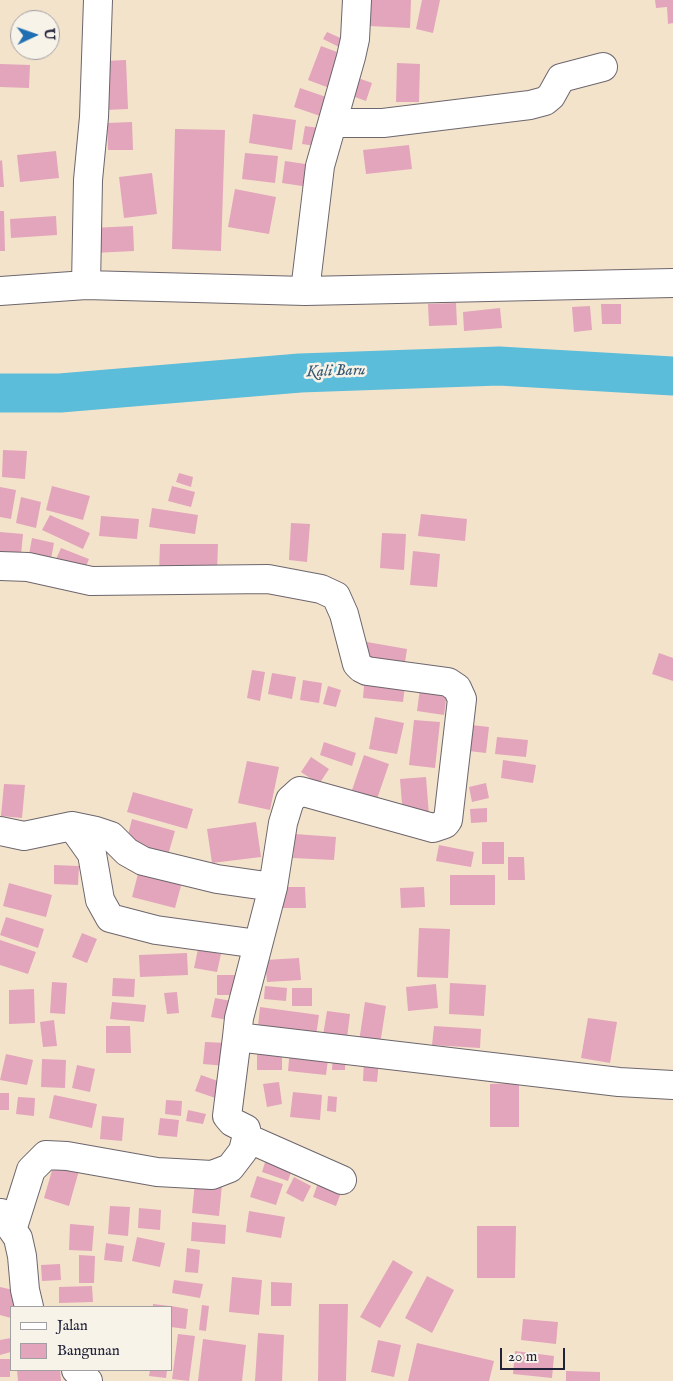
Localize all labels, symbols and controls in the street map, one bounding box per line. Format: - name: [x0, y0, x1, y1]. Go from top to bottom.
- north arrow: [10, 10, 60, 60]
- text: U: [40, 28, 58, 41]
- water label: Kali Baru: [306, 361, 366, 383]
- legend: [10, 1306, 172, 1371]
- text: Jalan: [57, 1316, 88, 1335]
- scale bar: [503, 1338, 568, 1370]
- text: Bangunan: [57, 1341, 120, 1360]
- text: 20 m: [508, 1347, 537, 1366]

